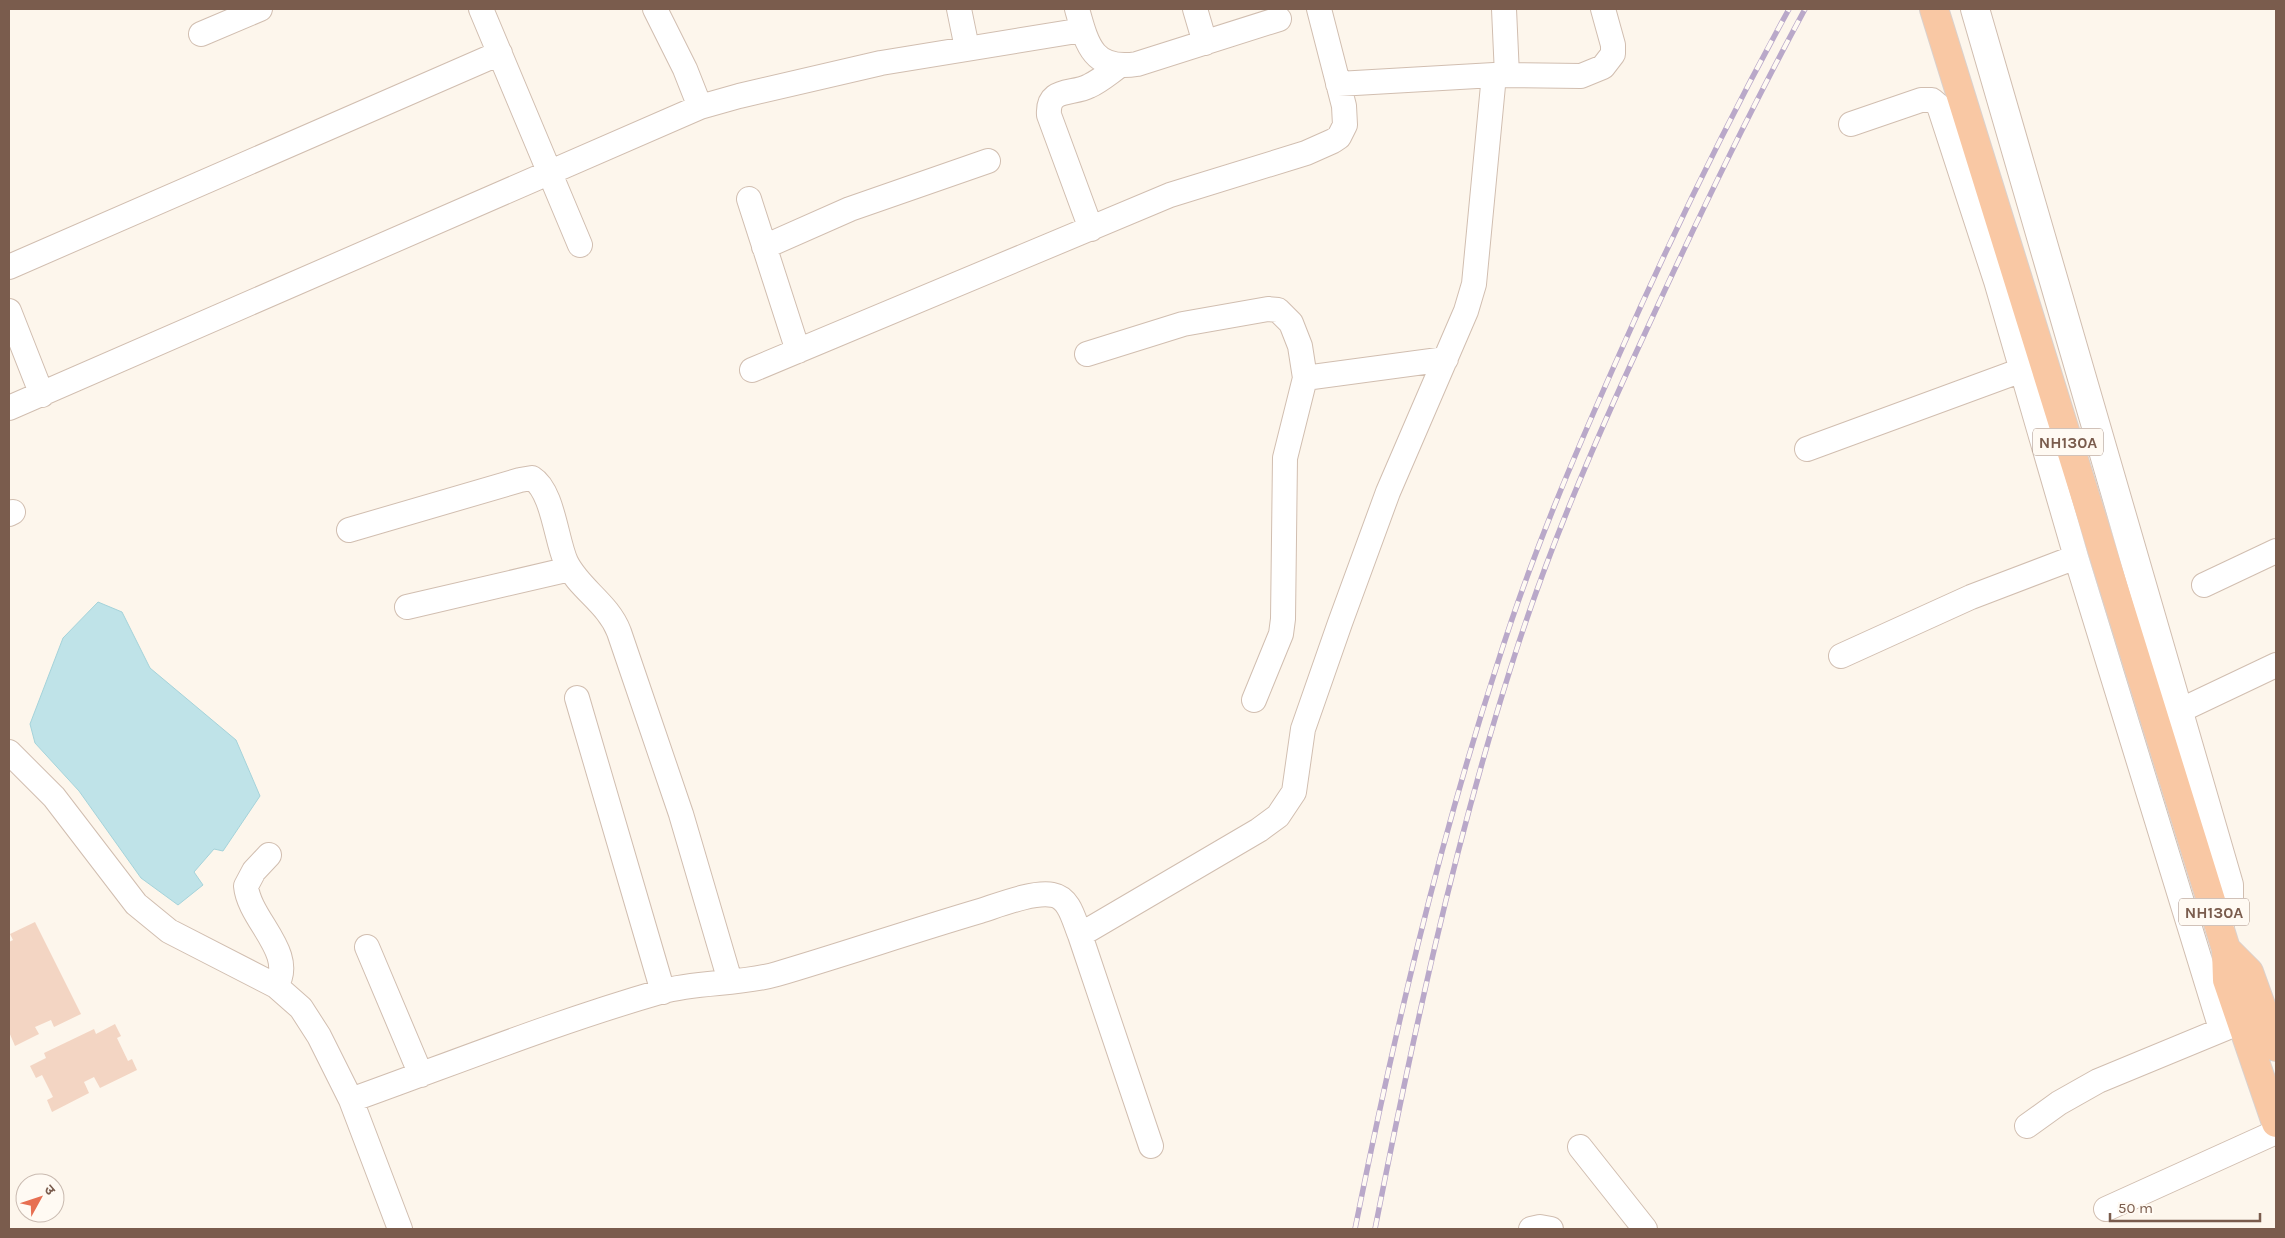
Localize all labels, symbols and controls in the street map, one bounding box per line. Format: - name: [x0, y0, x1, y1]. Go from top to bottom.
- road number: NH130A: [2033, 428, 2103, 456]
- road number: NH130A: [2179, 899, 2249, 926]
- north arrow: [15, 1173, 65, 1223]
- text: उ: [40, 1181, 59, 1199]
- scale bar: [2110, 1190, 2260, 1222]
- text: 50 m: [2118, 1199, 2153, 1217]

